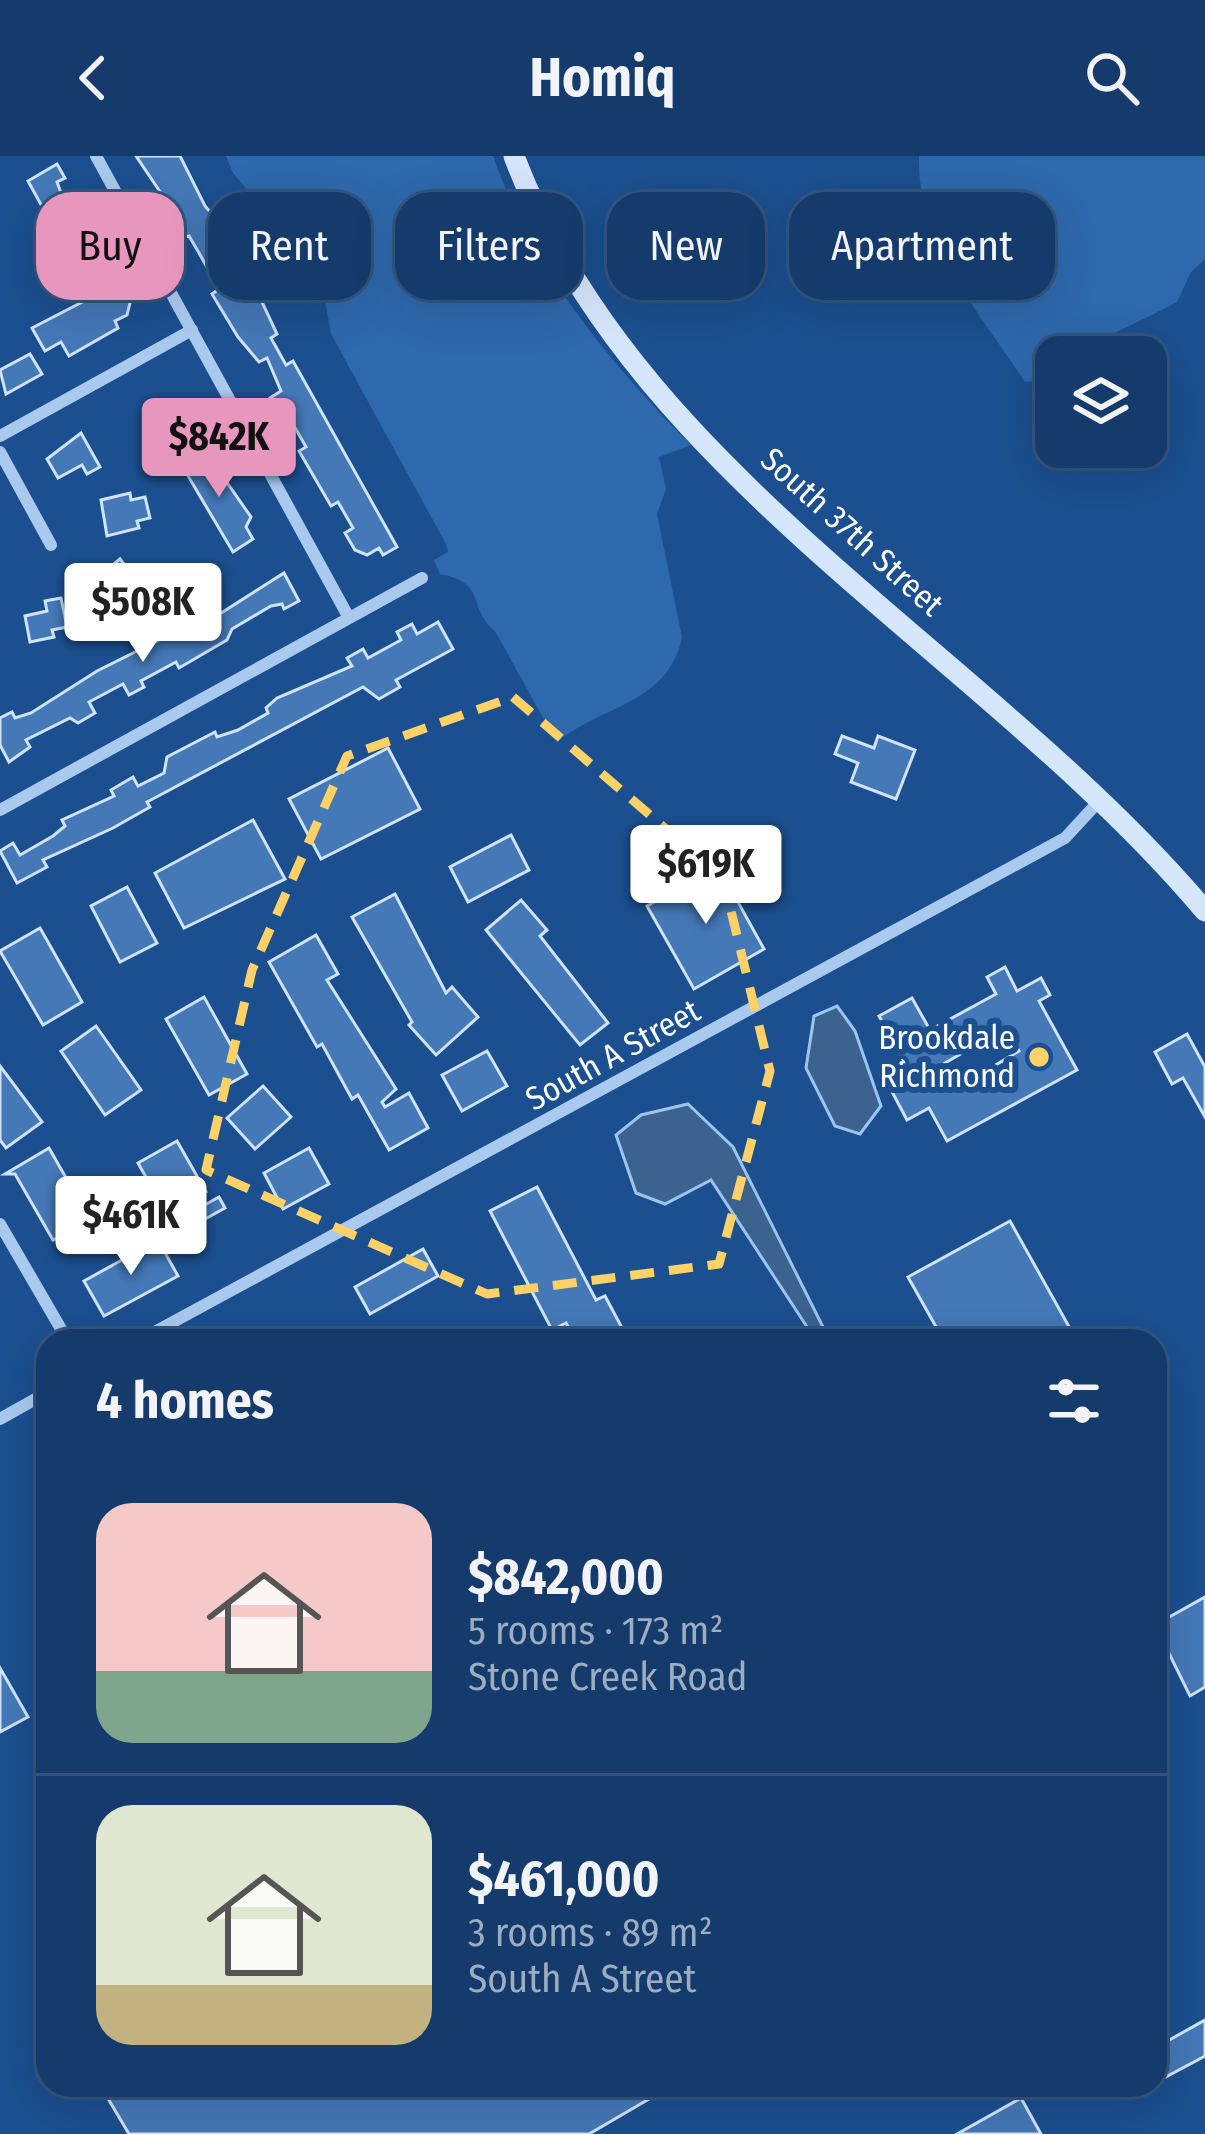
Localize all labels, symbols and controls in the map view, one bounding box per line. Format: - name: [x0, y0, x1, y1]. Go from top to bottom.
- icon: back: [60, 45, 126, 111]
- icon: search: [1079, 45, 1145, 111]
- text: Homiq: [530, 46, 675, 110]
- chip: Buy: [36, 192, 184, 300]
- chip: Rent: [208, 192, 371, 300]
- chip: Filters: [395, 192, 583, 300]
- chip: New: [607, 192, 765, 300]
- chip: Apartment: [789, 192, 1055, 300]
- map controls: [1035, 336, 1167, 468]
- button: layers: [1035, 336, 1167, 468]
- pin: $842K: [135, 398, 303, 500]
- text: $842K: [169, 414, 269, 460]
- street label: South 37th Street: [752, 439, 952, 625]
- pin: $508K: [59, 563, 227, 665]
- text: $508K: [91, 579, 195, 625]
- pin: $619K: [622, 825, 790, 927]
- text: $619K: [657, 841, 755, 887]
- street label: South A Street: [519, 991, 707, 1119]
- place label: Brookdale Richmond: [878, 1018, 1015, 1096]
- marker: Brookdale Richmond: [1026, 1044, 1052, 1070]
- pin: $461K: [47, 1176, 215, 1278]
- text: $461K: [82, 1192, 180, 1238]
- icon: filters: [1041, 1368, 1107, 1434]
- text: 4 homes: [96, 1370, 274, 1432]
- text: $842,000: [468, 1546, 664, 1608]
- icon: home: [192, 1551, 336, 1695]
- text: 5 rooms · 173 m²: [468, 1608, 723, 1654]
- text: Stone Creek Road: [468, 1654, 747, 1700]
- text: $461,000: [468, 1848, 660, 1910]
- icon: home: [192, 1853, 336, 1997]
- text: 3 rooms · 89 m²: [468, 1910, 713, 1956]
- text: South A Street: [468, 1956, 696, 2002]

